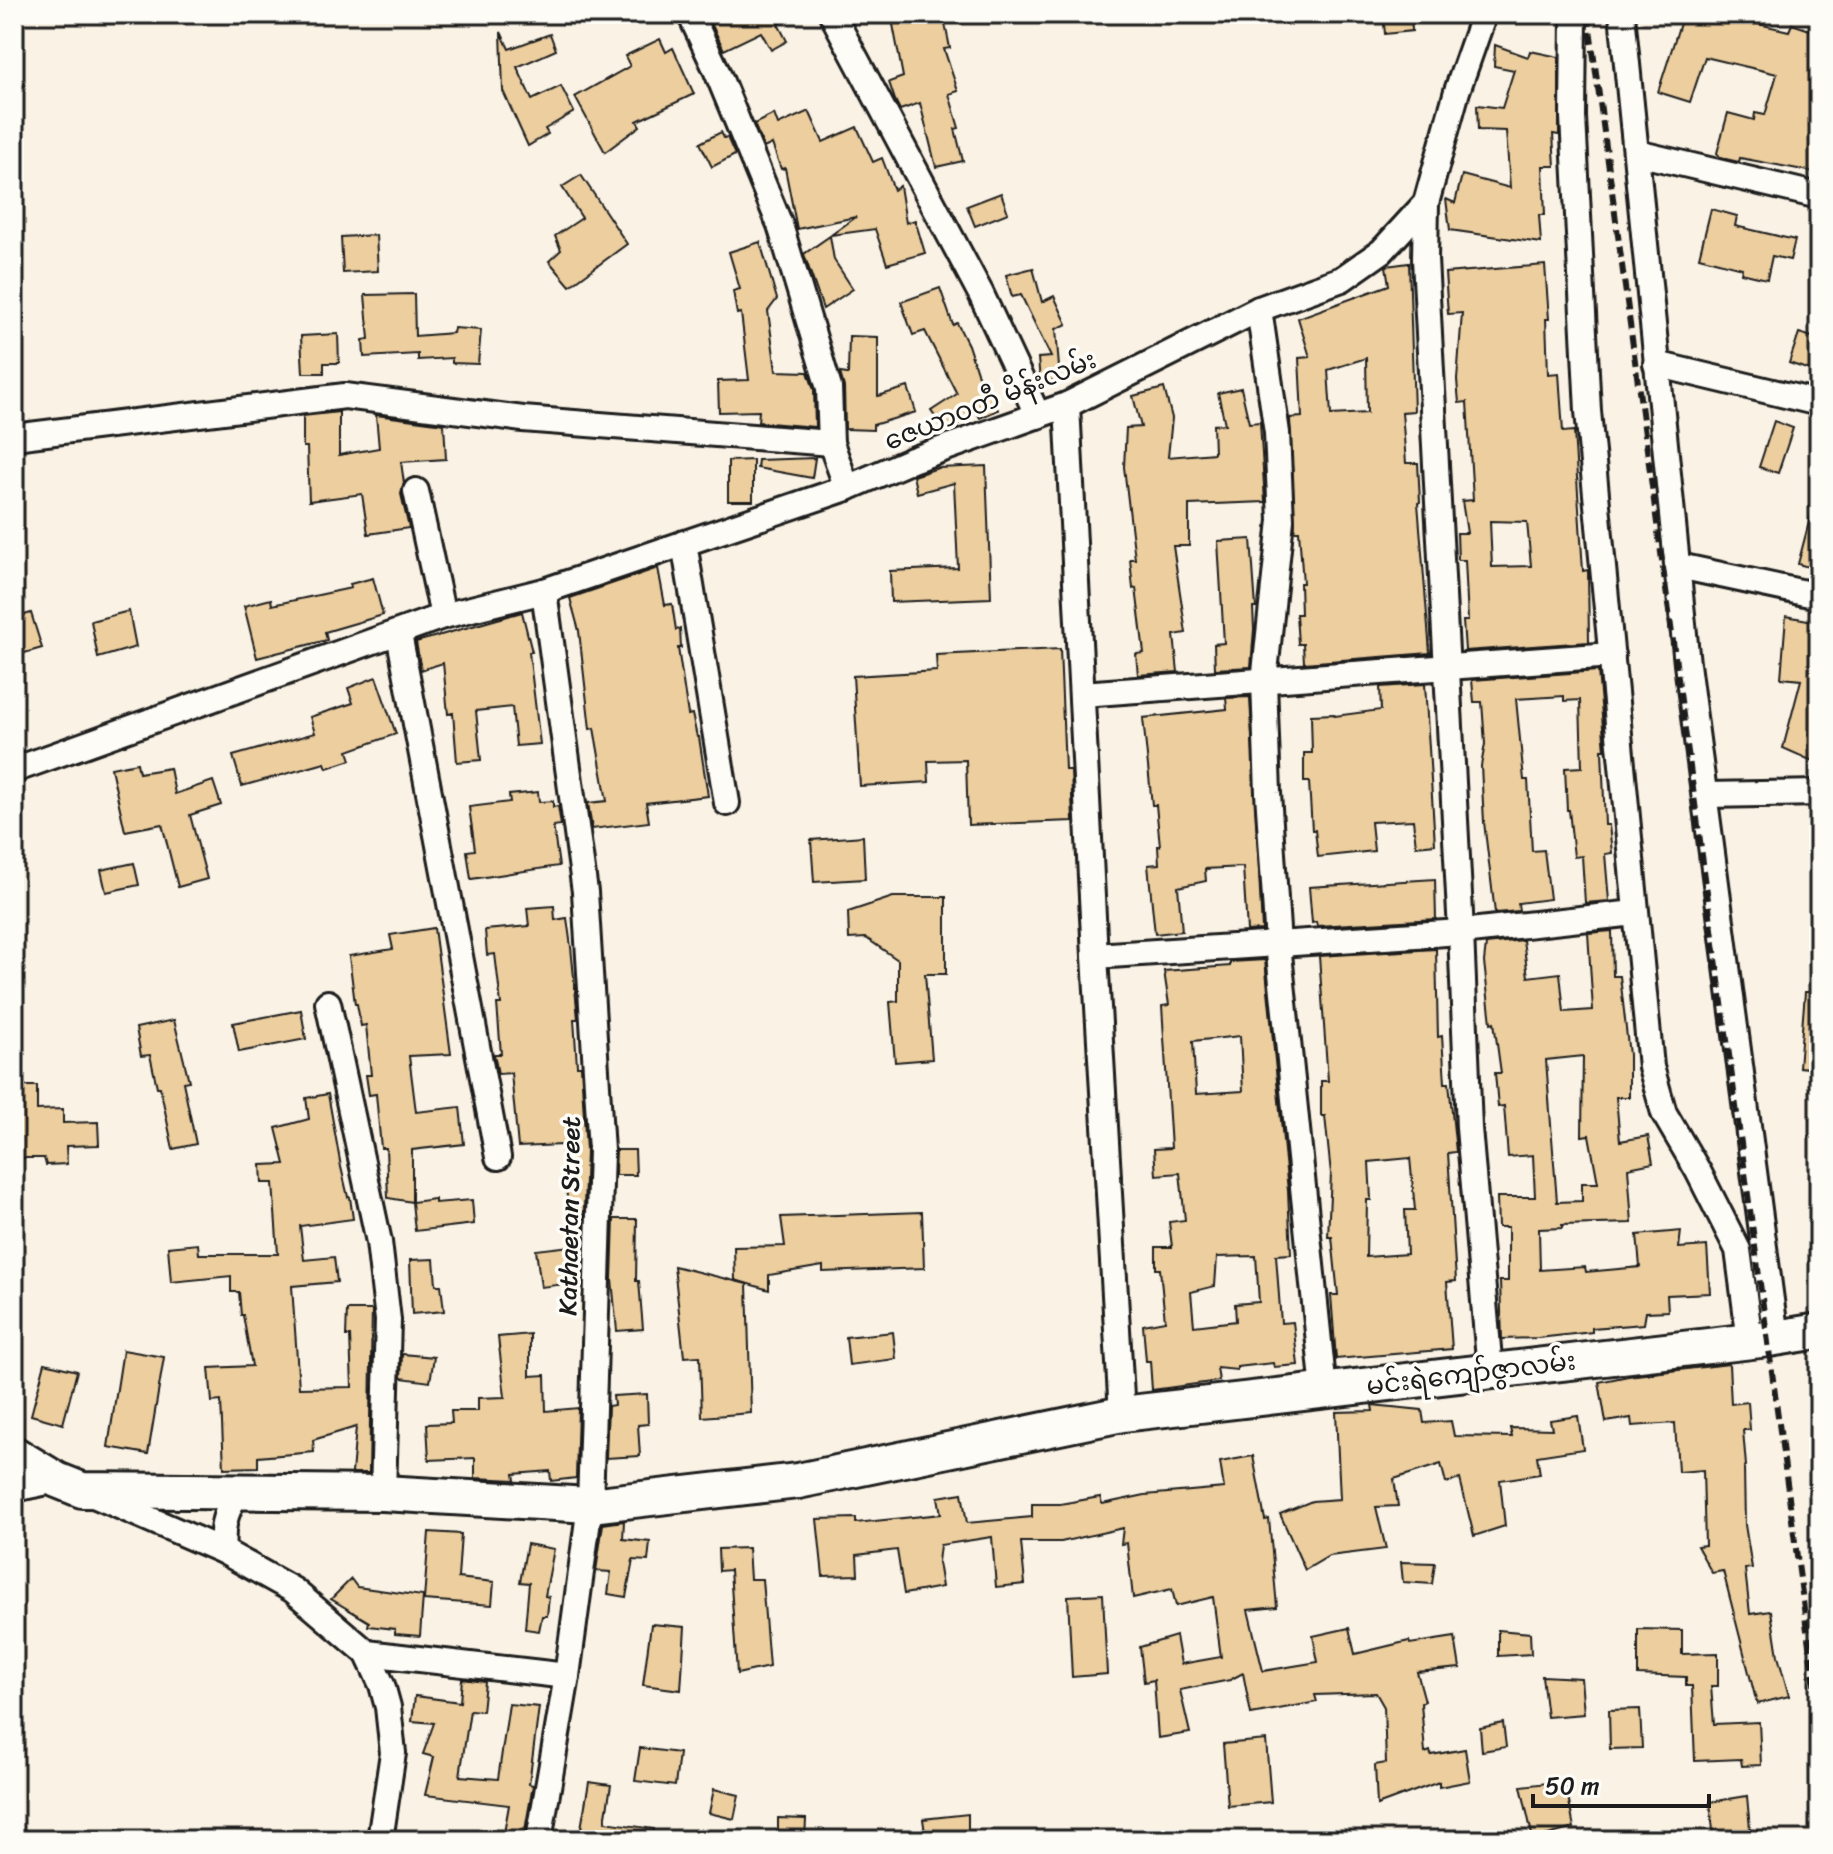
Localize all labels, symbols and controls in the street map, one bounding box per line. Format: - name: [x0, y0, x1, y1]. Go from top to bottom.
- street label: ဇေယာဝတီ မိန်းလမ်း: [877, 336, 1103, 464]
- street label: Kathaetan Street: [544, 1116, 594, 1316]
- street label: မင်းရဲကျော်ဇွာလမ်း: [1364, 1337, 1578, 1409]
- scale bar: [1533, 1758, 1709, 1808]
- text: 50 m: [1545, 1765, 1600, 1807]

